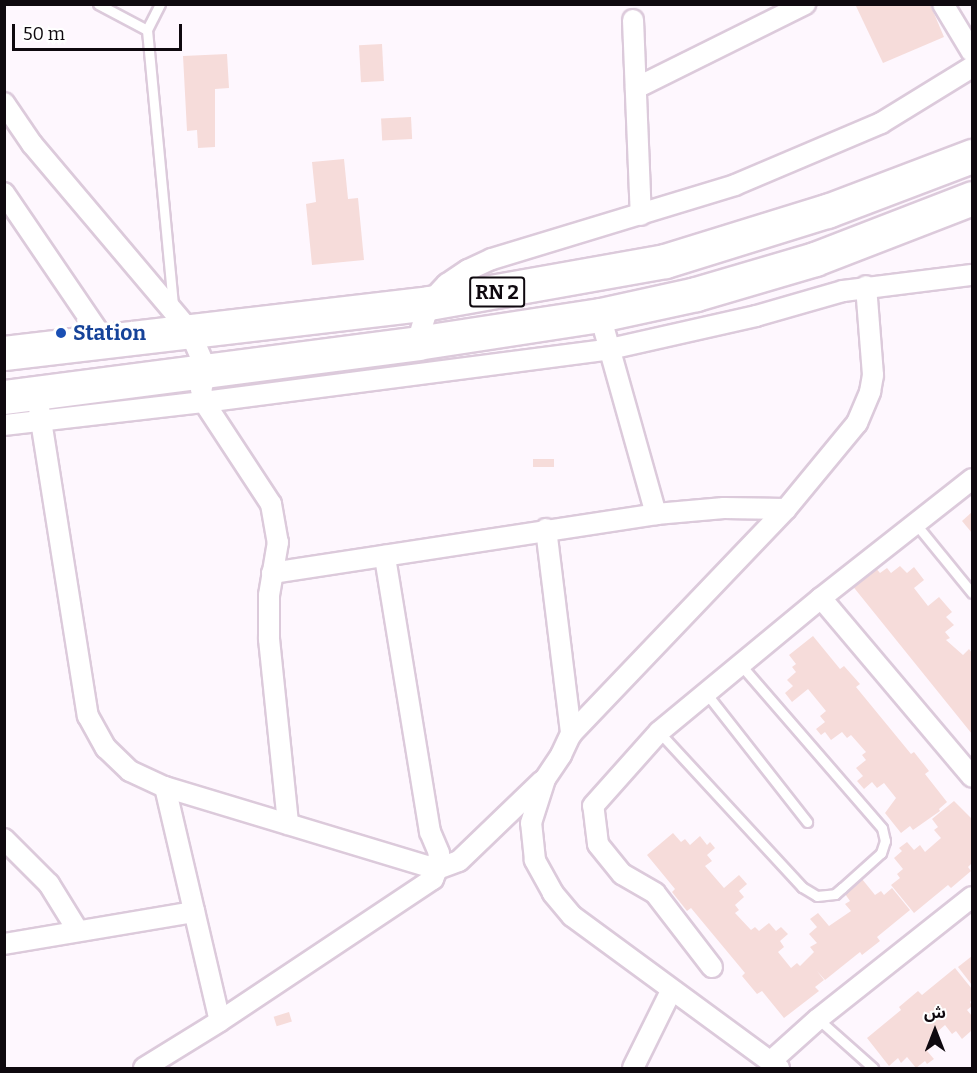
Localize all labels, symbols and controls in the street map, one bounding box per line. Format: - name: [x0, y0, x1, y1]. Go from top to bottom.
- scale bar: [15, 12, 184, 50]
- text: 50 m: [23, 23, 65, 45]
- road number: RN 2: [468, 275, 526, 309]
- place label: Station: [73, 320, 146, 346]
- marker: Station: [54, 326, 68, 340]
- north arrow: [905, 1001, 965, 1061]
- text: ش: [924, 1003, 946, 1022]

